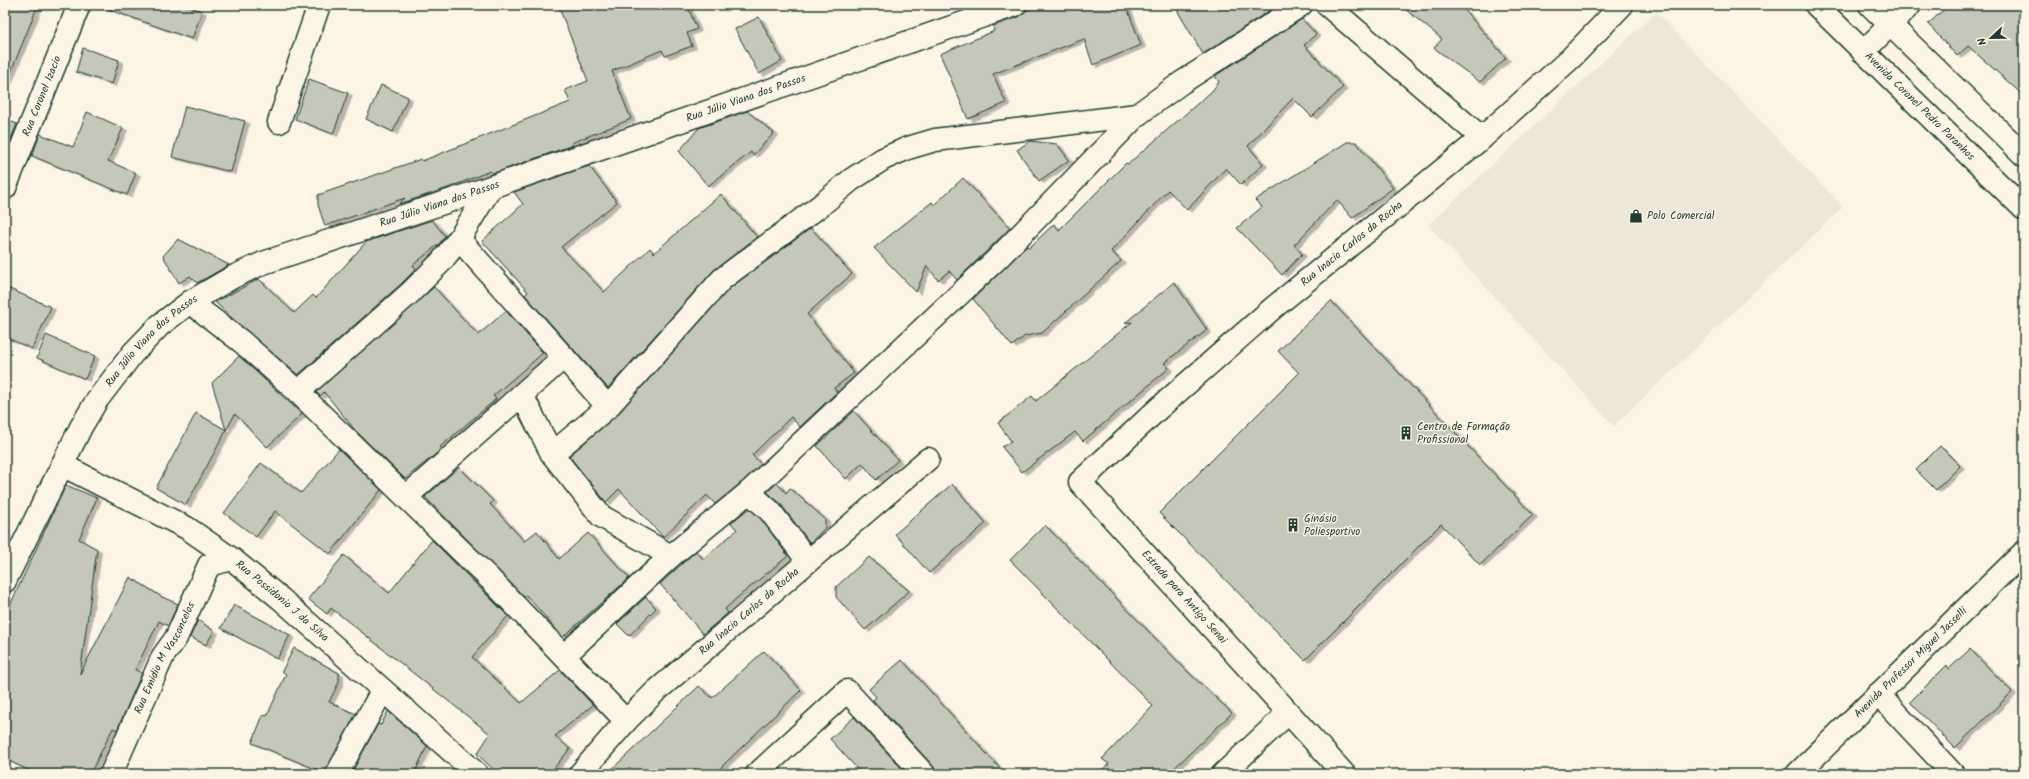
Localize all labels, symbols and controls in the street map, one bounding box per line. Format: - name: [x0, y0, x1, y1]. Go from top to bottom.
- north arrow: [1971, 18, 2011, 58]
- text: N: [1973, 35, 1992, 48]
- street label: Avenida Coronel Pedro Paranhos: [1860, 48, 1979, 165]
- street label: Rua Coronel Izacio: [18, 53, 66, 139]
- street label: Rua Júlio Viana dos Passos: [684, 69, 808, 128]
- street label: Rua Júlio Viana dos Passos: [377, 176, 502, 233]
- street label: Rua Inacio Carlos da Rocha: [1297, 197, 1407, 291]
- place label: Polo Comercial: [1647, 207, 1715, 225]
- shop icon: Polo Comercial: [1628, 208, 1644, 224]
- street label: Rua Júlio Viana dos Passos: [101, 290, 201, 391]
- place label: Centro de Formação Profissional: [1417, 418, 1510, 449]
- building icon: Centro de Formação Profissional: [1398, 425, 1414, 441]
- place label: Ginásio Poliesportivo: [1304, 510, 1360, 541]
- building icon: Ginásio Poliesportivo: [1285, 517, 1301, 533]
- street label: Estrada para Antigo Senai: [1137, 546, 1232, 648]
- street label: Rua Possidonio J da Silva: [231, 556, 333, 647]
- street label: Rua Inacio Carlos da Rocha: [695, 563, 803, 660]
- street label: Rua Emidio M Vasconcelos: [129, 599, 200, 717]
- street label: Avenida Professor Miguel Jasselli: [1850, 603, 1972, 723]

